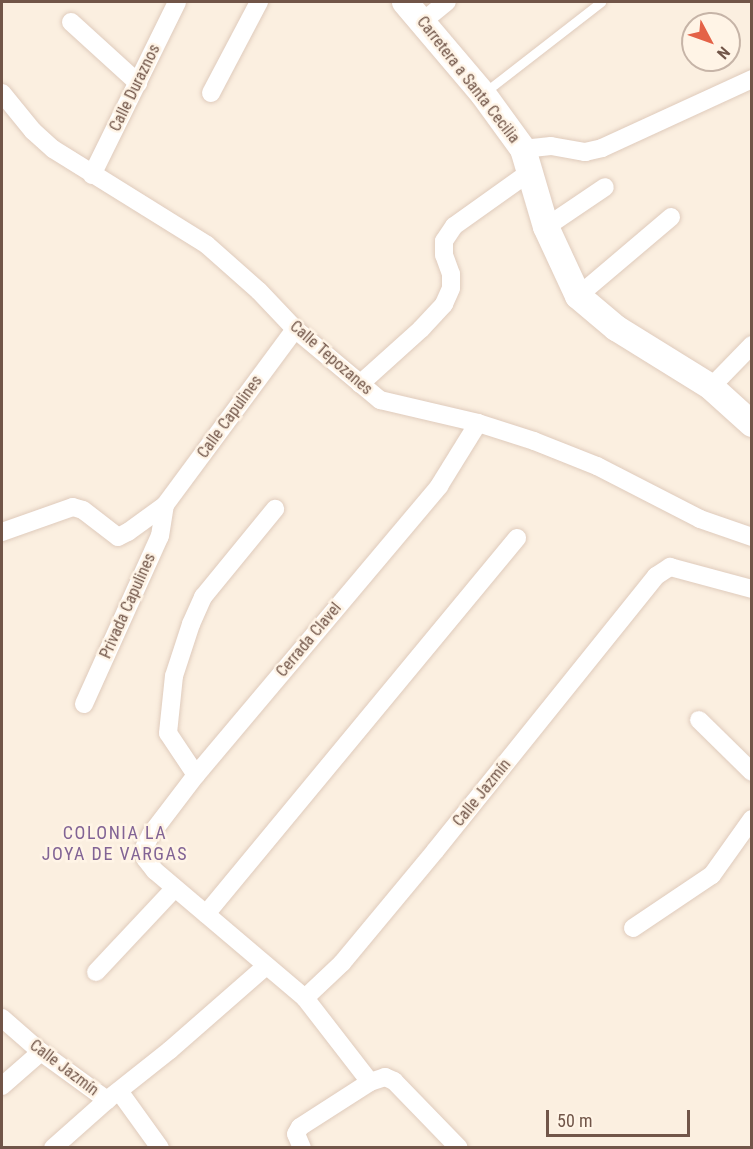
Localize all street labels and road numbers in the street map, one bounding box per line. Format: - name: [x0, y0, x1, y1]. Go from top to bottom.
- street label: Carretera a Santa Cecilia: [412, 13, 524, 147]
- street label: Calle Duraznos: [106, 41, 164, 135]
- street label: Calle Tepozanes: [286, 317, 376, 399]
- street label: Calle Capulines: [194, 372, 266, 462]
- street label: Privada Capulines: [96, 550, 160, 662]
- street label: Cerrada Clavel: [272, 599, 346, 681]
- street label: Calle Jazmín: [449, 755, 515, 831]
- street label: Calle Jazmín: [26, 1036, 102, 1100]

